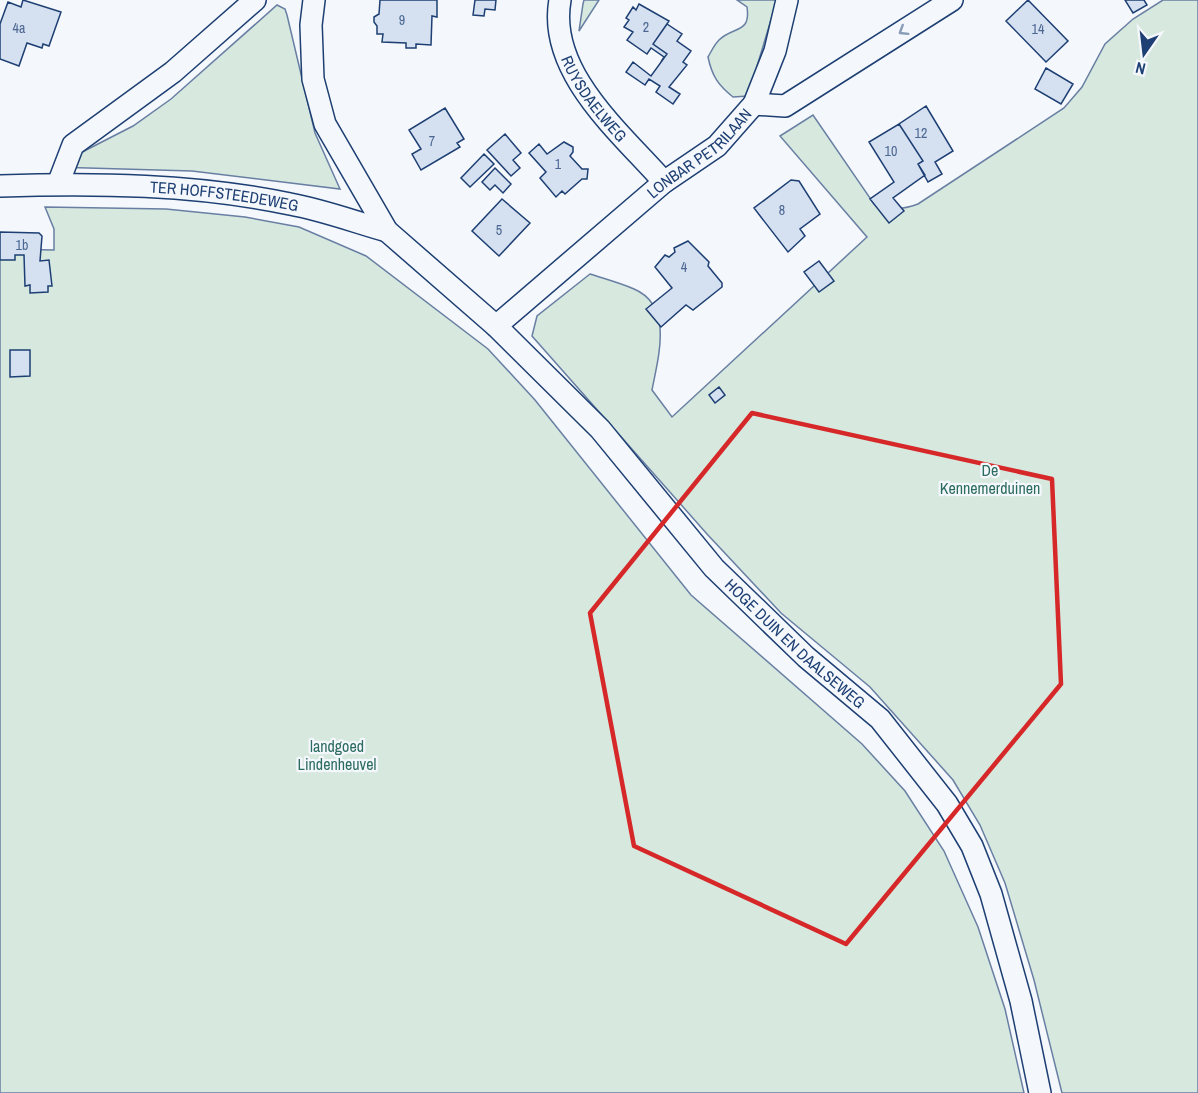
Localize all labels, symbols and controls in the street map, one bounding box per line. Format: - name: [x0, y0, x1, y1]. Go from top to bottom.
- house number: 9: [399, 11, 405, 29]
- house number: 2: [643, 18, 649, 36]
- house number: 4a: [13, 19, 26, 37]
- house number: 14: [1032, 20, 1045, 38]
- one-way arrow: [899, 24, 909, 36]
- north arrow: [1114, 24, 1174, 84]
- street label: RUYSDAELWEG: [556, 52, 632, 146]
- text: N: [1133, 57, 1148, 80]
- street label: LONBAR PETRILAAN: [642, 103, 756, 203]
- house number: 12: [915, 124, 927, 142]
- house number: 7: [429, 132, 435, 150]
- house number: 10: [885, 142, 897, 160]
- house number: 1: [555, 155, 562, 173]
- street label: TER HOFFSTEEDEWEG: [150, 176, 301, 216]
- house number: 8: [779, 201, 785, 219]
- house number: 5: [496, 221, 502, 239]
- house number: 1b: [16, 236, 28, 254]
- house number: 4: [681, 258, 688, 276]
- park label: De Kennemerduinen: [940, 459, 1040, 499]
- street label: HOGE DUIN EN DAALSEWEG: [720, 573, 870, 713]
- park label: landgoed Lindenheuvel: [298, 735, 376, 775]

